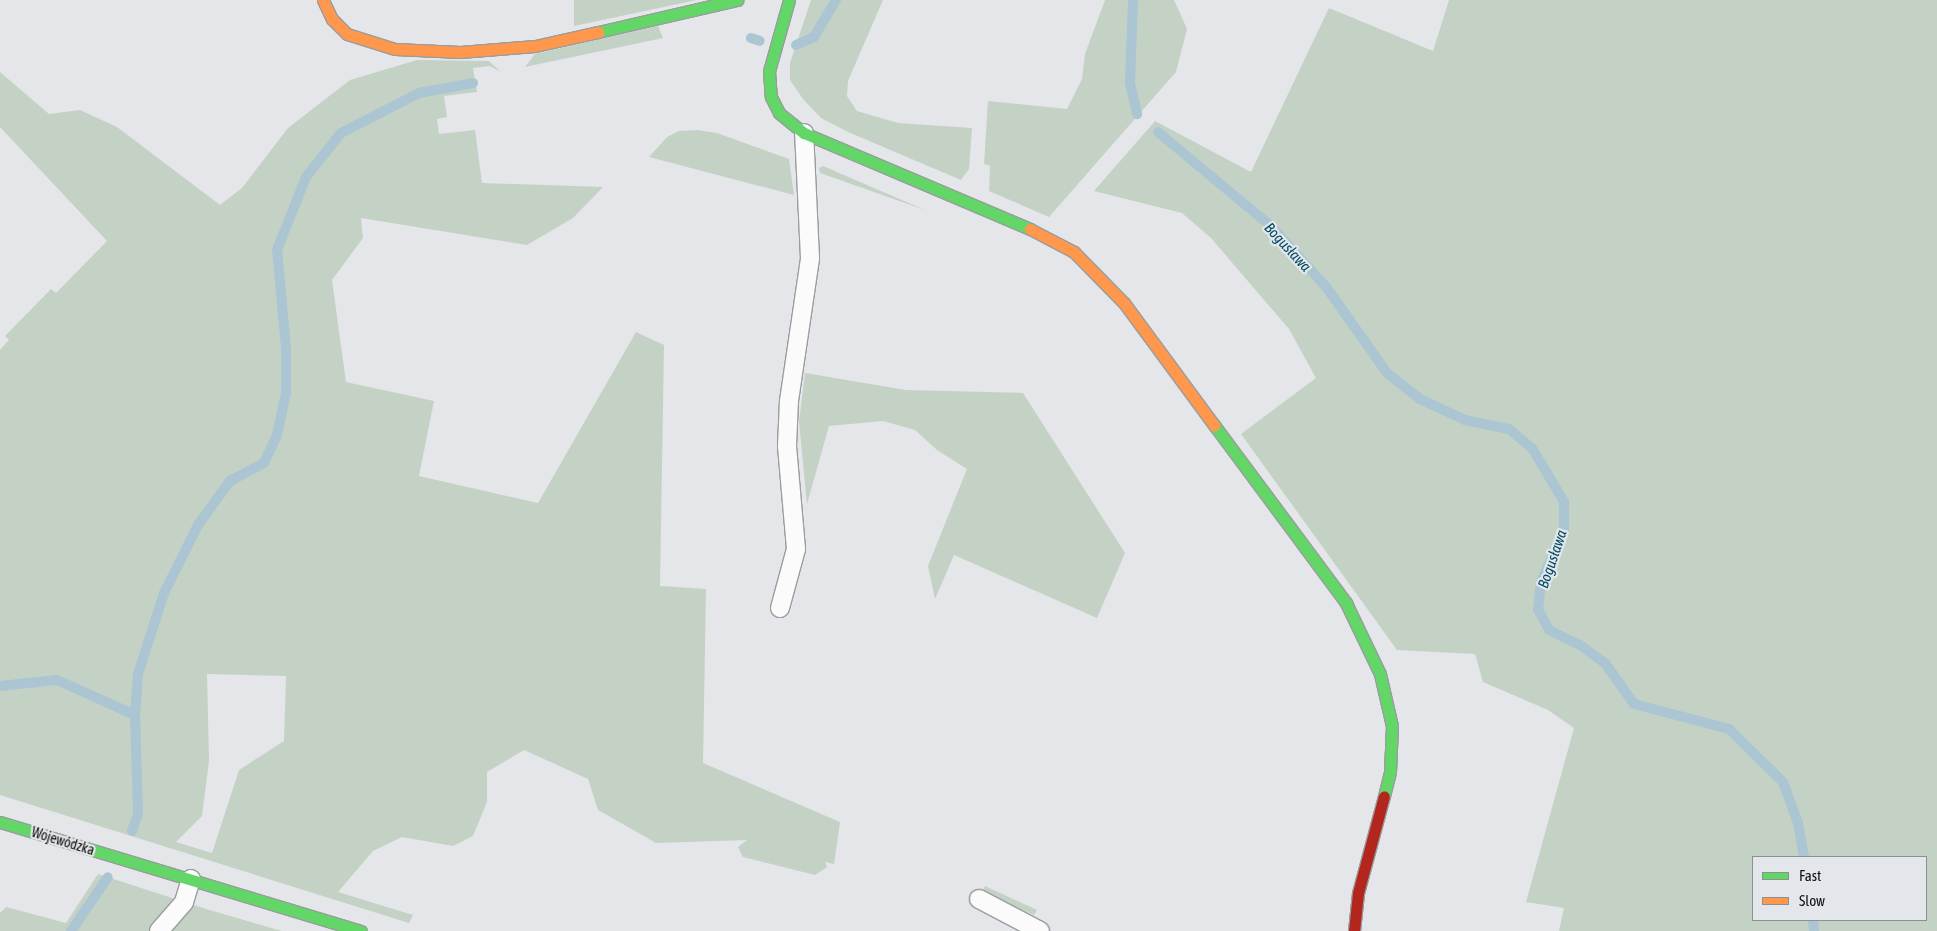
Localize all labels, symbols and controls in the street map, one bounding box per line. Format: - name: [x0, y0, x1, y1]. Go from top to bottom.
- water label: Bogusława: [1261, 219, 1315, 275]
- water label: Bogusława: [1534, 528, 1570, 590]
- street label: Wojewódzka: [30, 823, 96, 859]
- legend: [1752, 856, 1927, 921]
- text: Fast: [1799, 867, 1821, 884]
- text: Slow: [1799, 892, 1825, 909]

